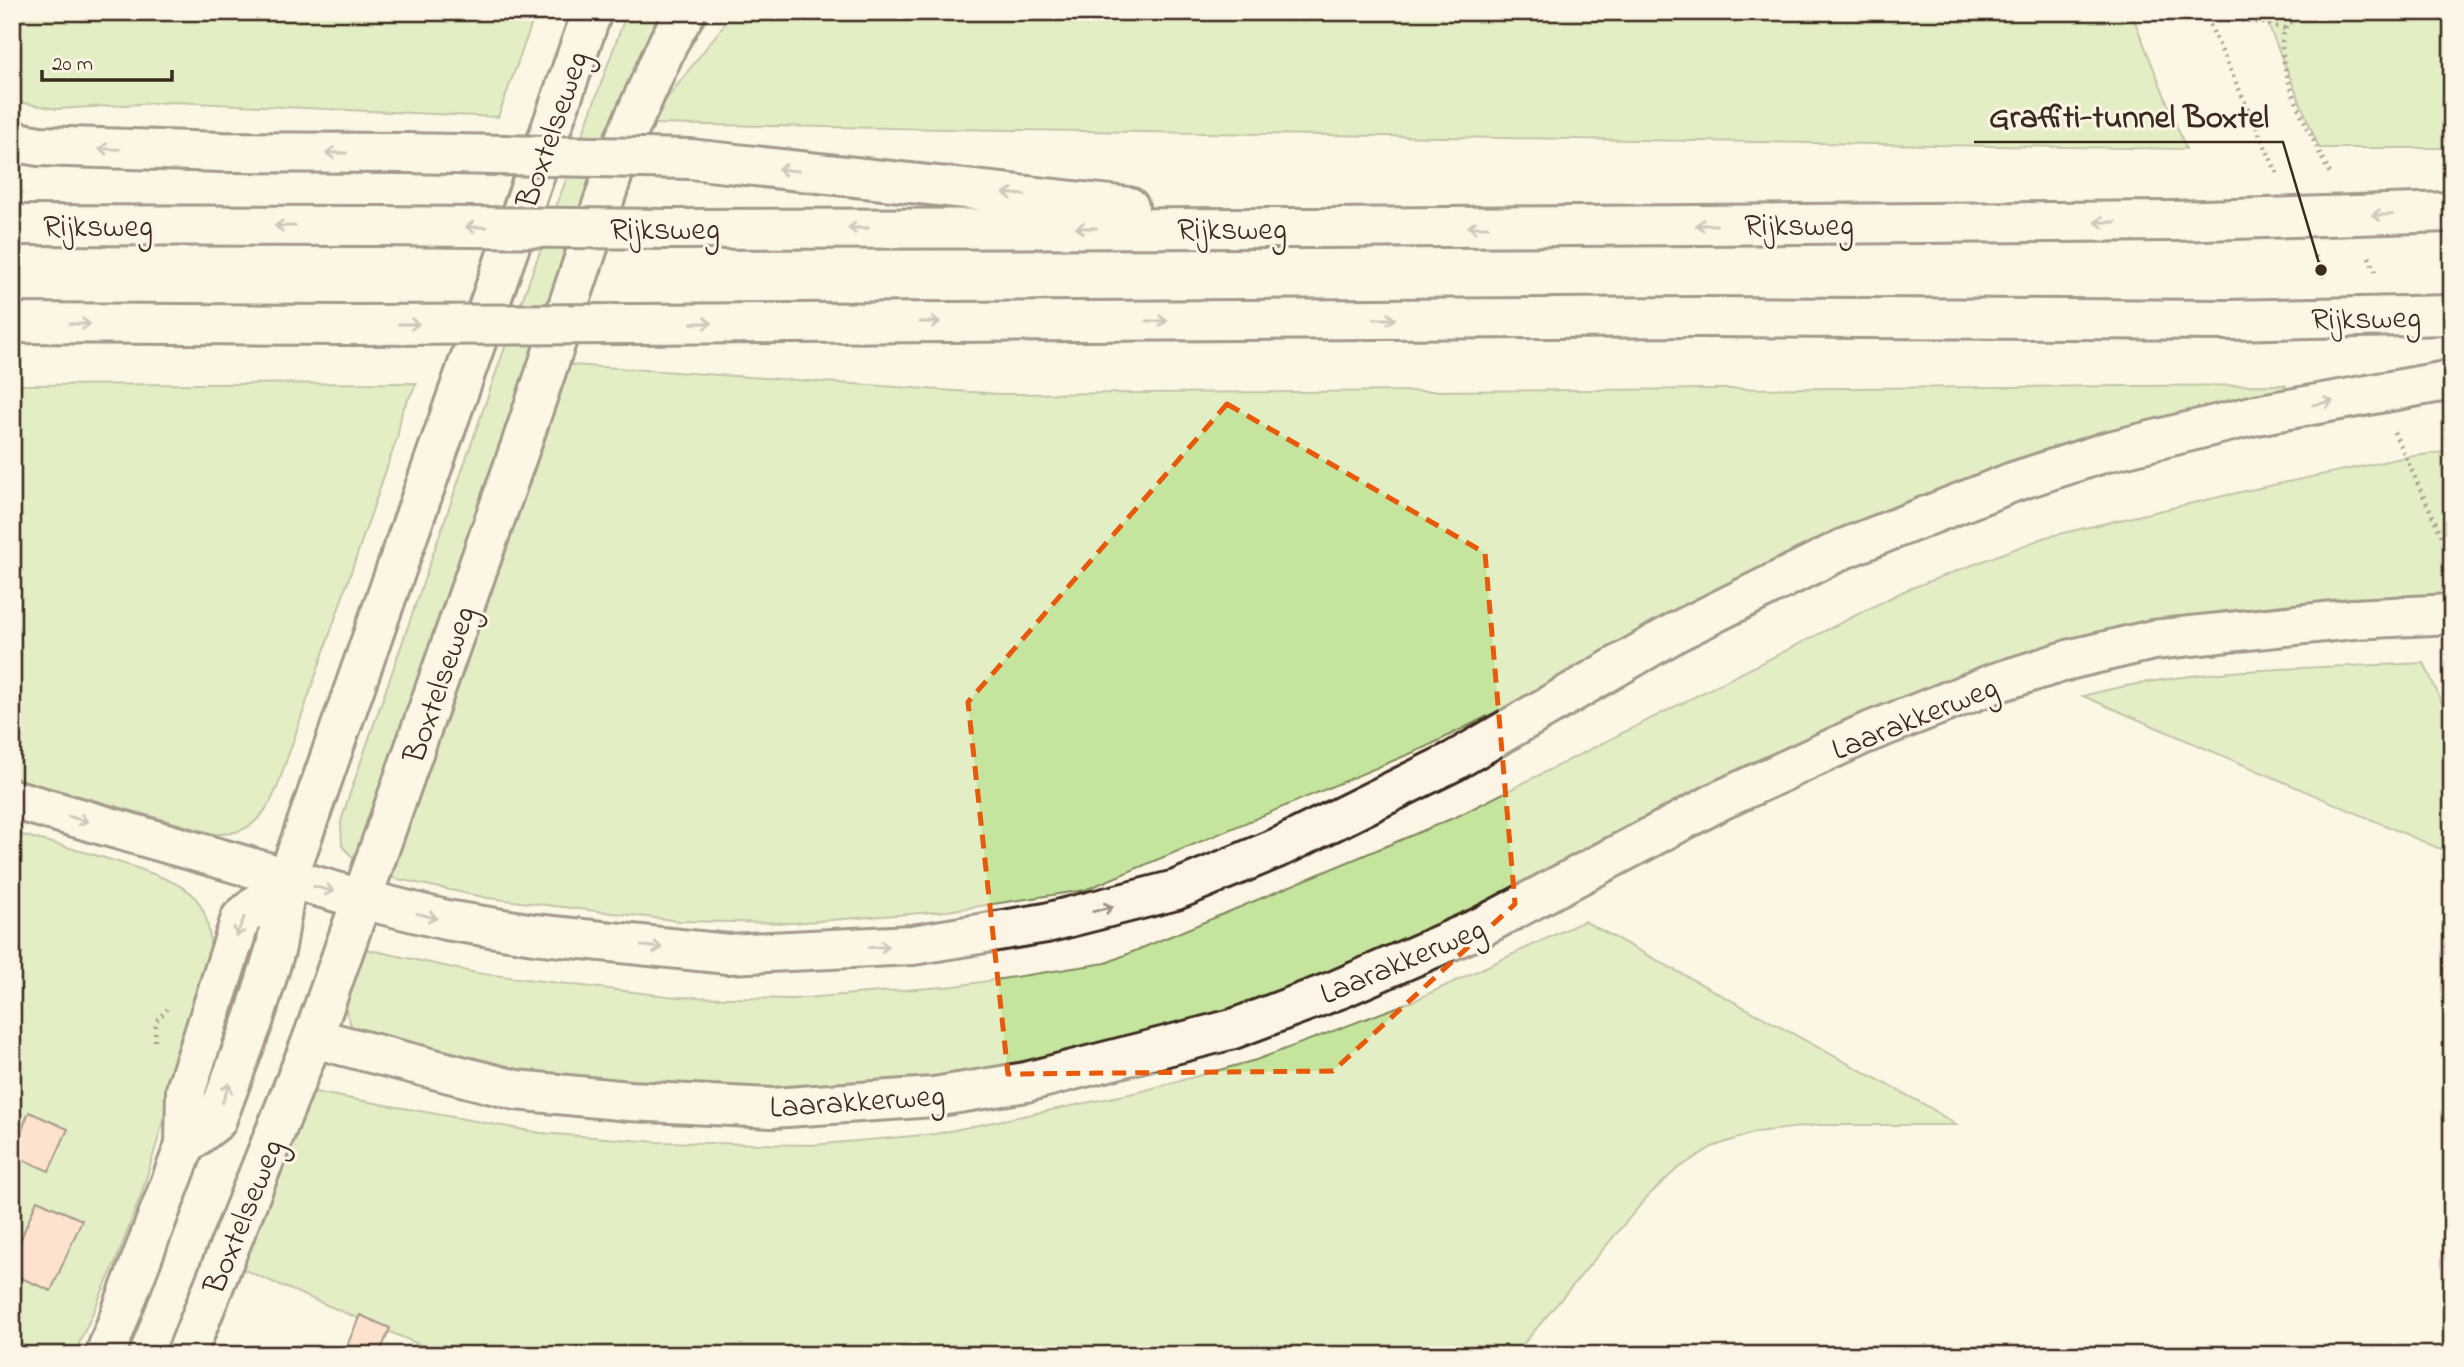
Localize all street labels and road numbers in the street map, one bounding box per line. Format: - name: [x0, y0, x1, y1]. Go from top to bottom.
- street label: Boxtelseweg: [505, 45, 603, 216]
- street label: Rijksweg: [1744, 204, 1854, 251]
- street label: Rijksweg: [43, 205, 153, 252]
- street label: Rijksweg: [610, 208, 720, 255]
- street label: Rijksweg: [1177, 208, 1287, 255]
- street label: Rijksweg: [2311, 296, 2421, 345]
- street label: Boxtelseweg: [392, 600, 490, 771]
- street label: Laarakkerweg: [1825, 666, 2006, 775]
- street label: Laarakkerweg: [1313, 907, 1493, 1019]
- street label: Laarakkerweg: [768, 1074, 946, 1133]
- street label: Boxtelseweg: [192, 1133, 298, 1303]

